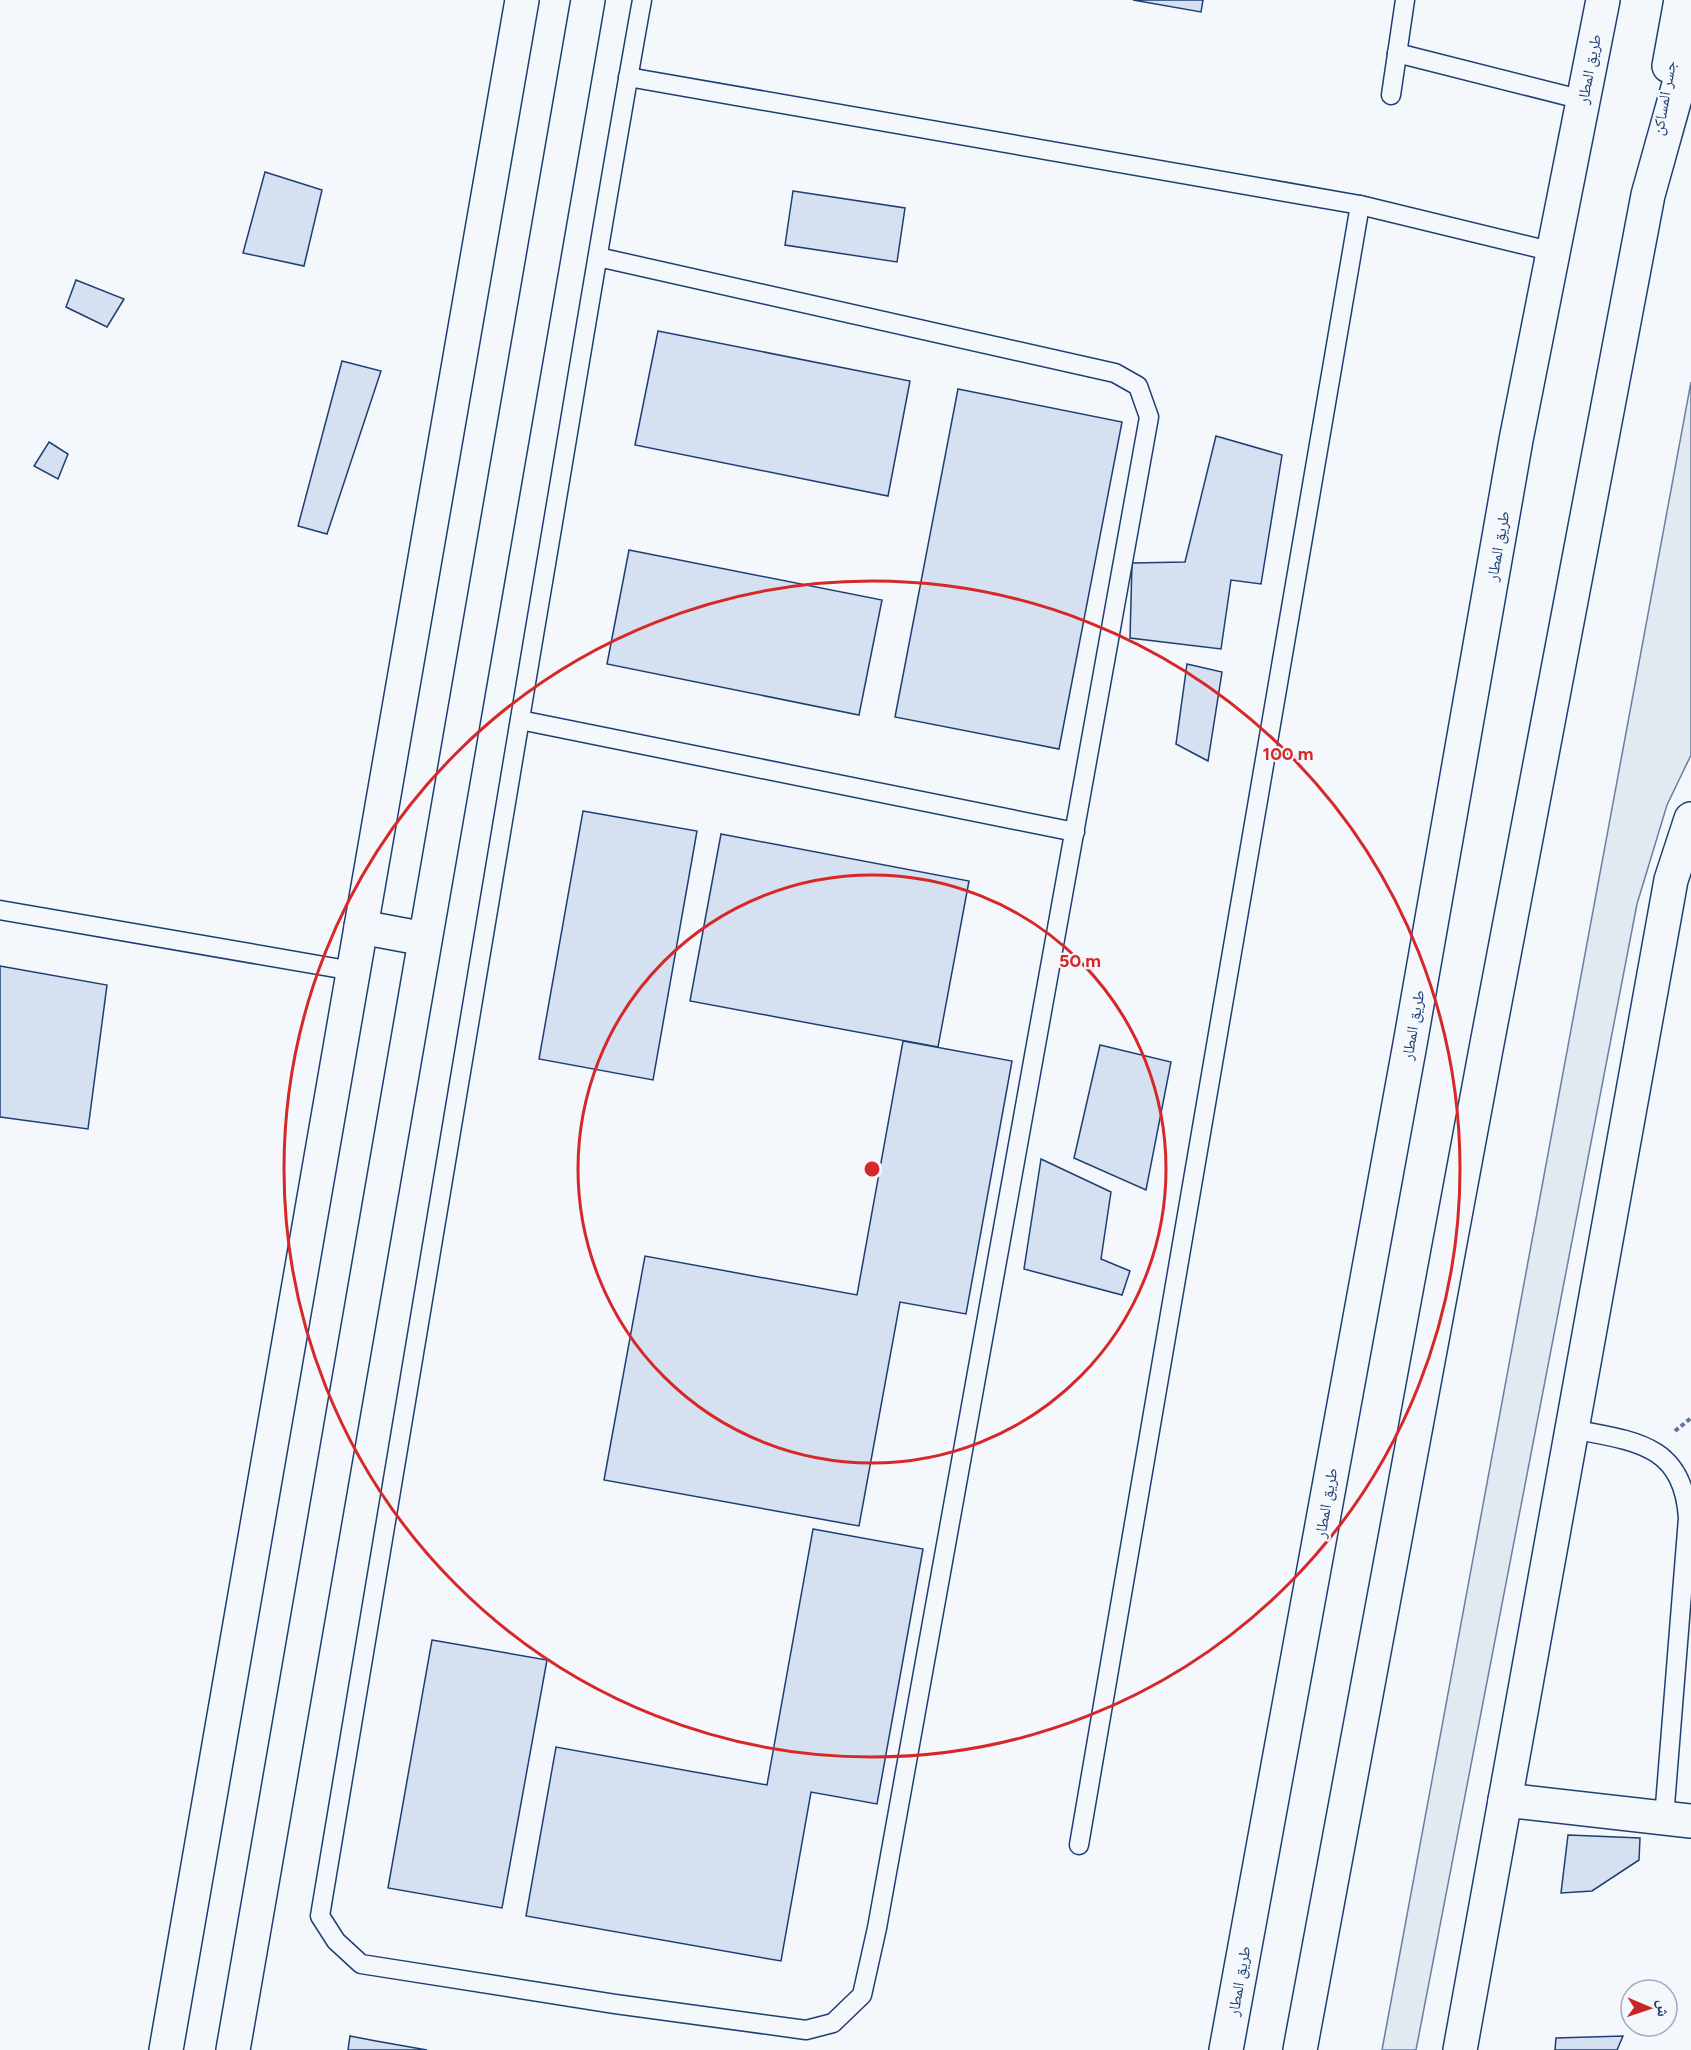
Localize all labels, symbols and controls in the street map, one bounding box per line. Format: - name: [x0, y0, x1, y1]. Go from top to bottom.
- street label: طريق المطار: [1573, 32, 1606, 107]
- street label: جسر المساكن: [1648, 59, 1681, 137]
- street label: طريق المطار: [1482, 509, 1514, 584]
- text: 100 m: [1263, 743, 1313, 765]
- text: 50 m: [1059, 950, 1101, 972]
- street label: طريق المطار: [1397, 988, 1429, 1063]
- centre of rings: [862, 1159, 882, 1179]
- street label: طريق المطار: [1310, 1466, 1342, 1541]
- street label: طريق المطار: [1223, 1944, 1255, 2019]
- north arrow: [1619, 1978, 1679, 2038]
- text: ش: [1654, 2000, 1673, 2017]

